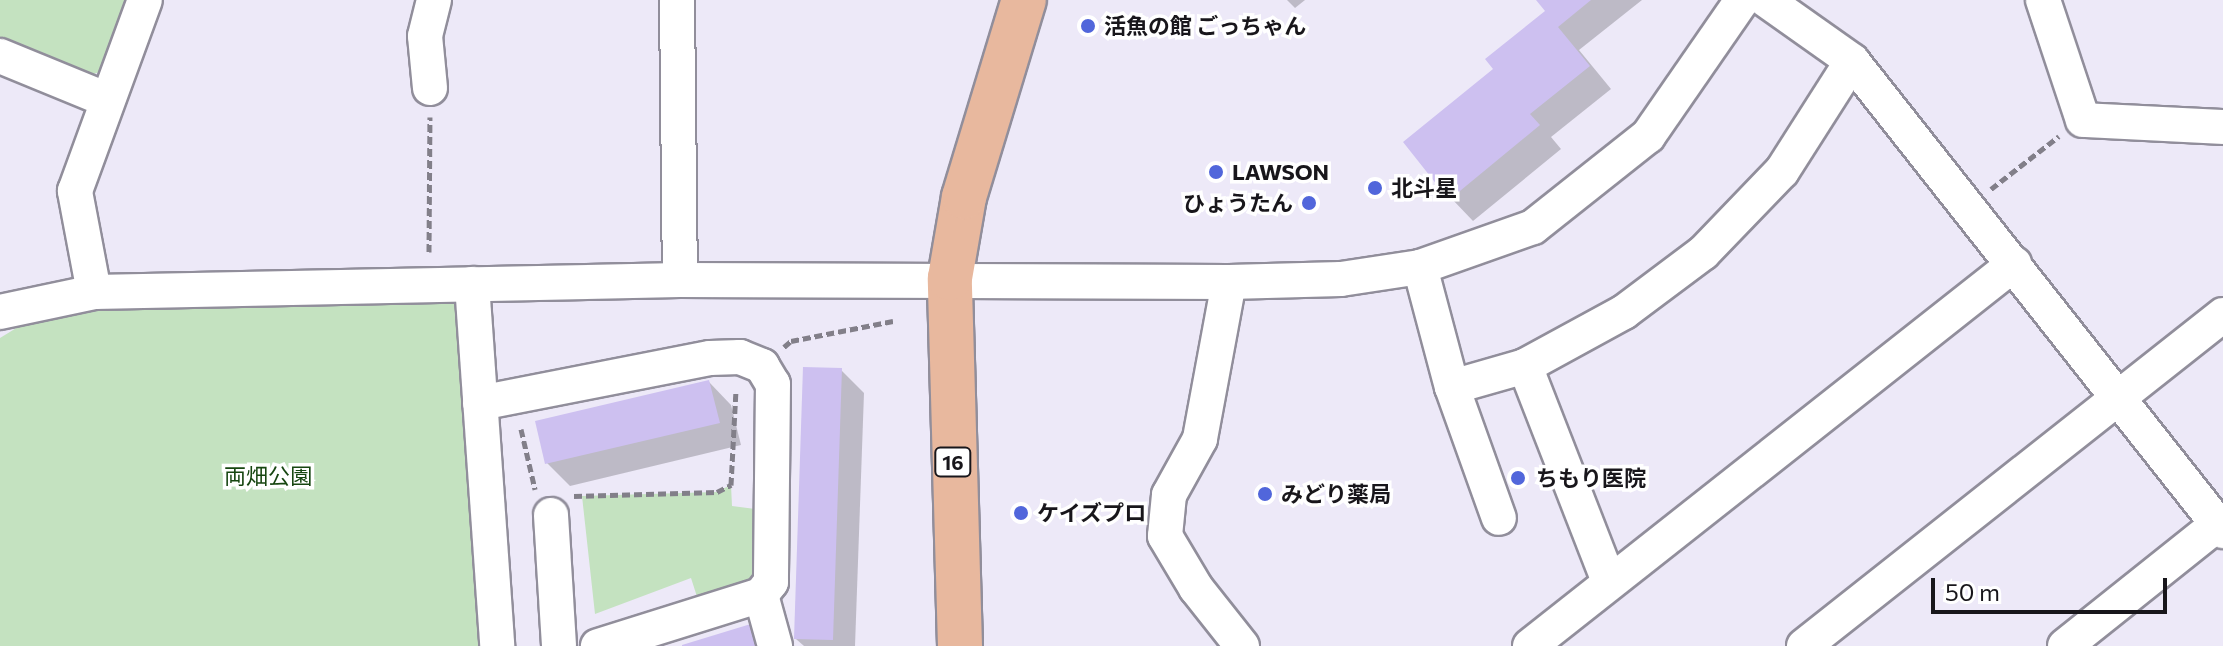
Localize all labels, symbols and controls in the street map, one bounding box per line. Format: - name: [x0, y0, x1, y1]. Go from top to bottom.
- place label: 活魚の館 ごっちゃん: [1104, 13, 1306, 39]
- marker: 活魚の館 ごっちゃん: [1079, 17, 1097, 35]
- place label: LAWSON: [1232, 159, 1329, 185]
- marker: LAWSON: [1207, 163, 1225, 181]
- place label: 北斗星: [1391, 175, 1457, 201]
- marker: 北斗星: [1366, 179, 1384, 197]
- place label: ひょうたん: [1183, 190, 1293, 216]
- marker: ひょうたん: [1300, 194, 1318, 212]
- road number: 16: [933, 446, 973, 478]
- park label: 両畑公園: [224, 463, 312, 489]
- place label: ちもり医院: [1536, 465, 1646, 491]
- marker: ちもり医院: [1507, 467, 1529, 489]
- place label: みどり薬局: [1281, 481, 1391, 507]
- marker: みどり薬局: [1256, 485, 1274, 503]
- place label: ケイズプロ: [1037, 500, 1147, 526]
- marker: ケイズプロ: [1012, 504, 1030, 522]
- scale bar: [1935, 562, 2171, 612]
- text: 50 m: [1945, 577, 2000, 606]

